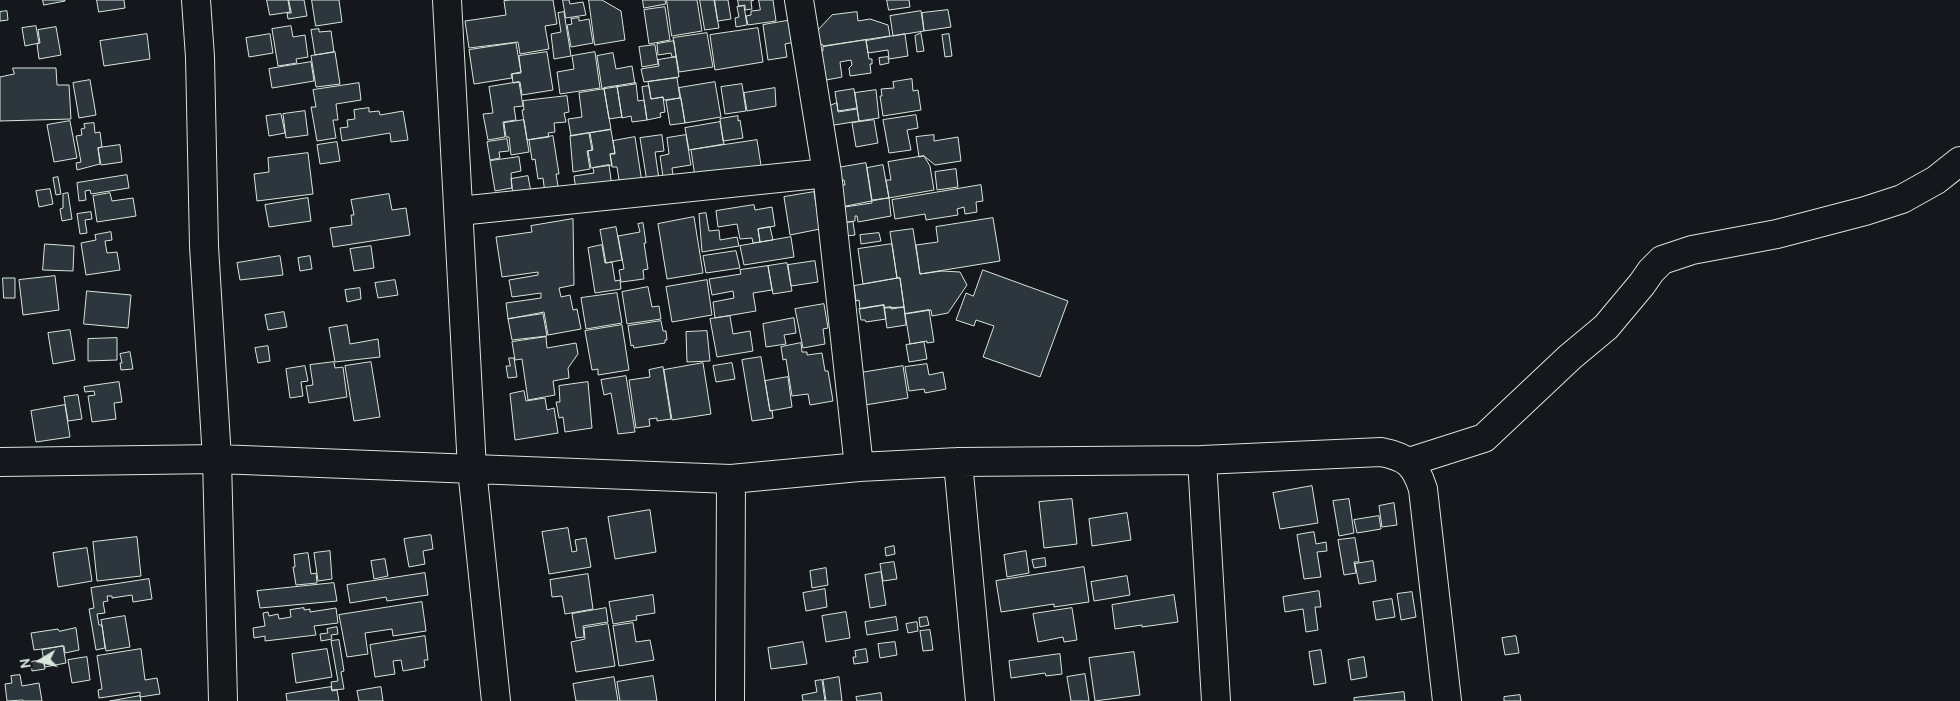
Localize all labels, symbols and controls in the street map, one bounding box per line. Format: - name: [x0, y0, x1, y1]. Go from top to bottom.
- north arrow: [15, 636, 65, 686]
- text: N: [16, 657, 35, 670]

